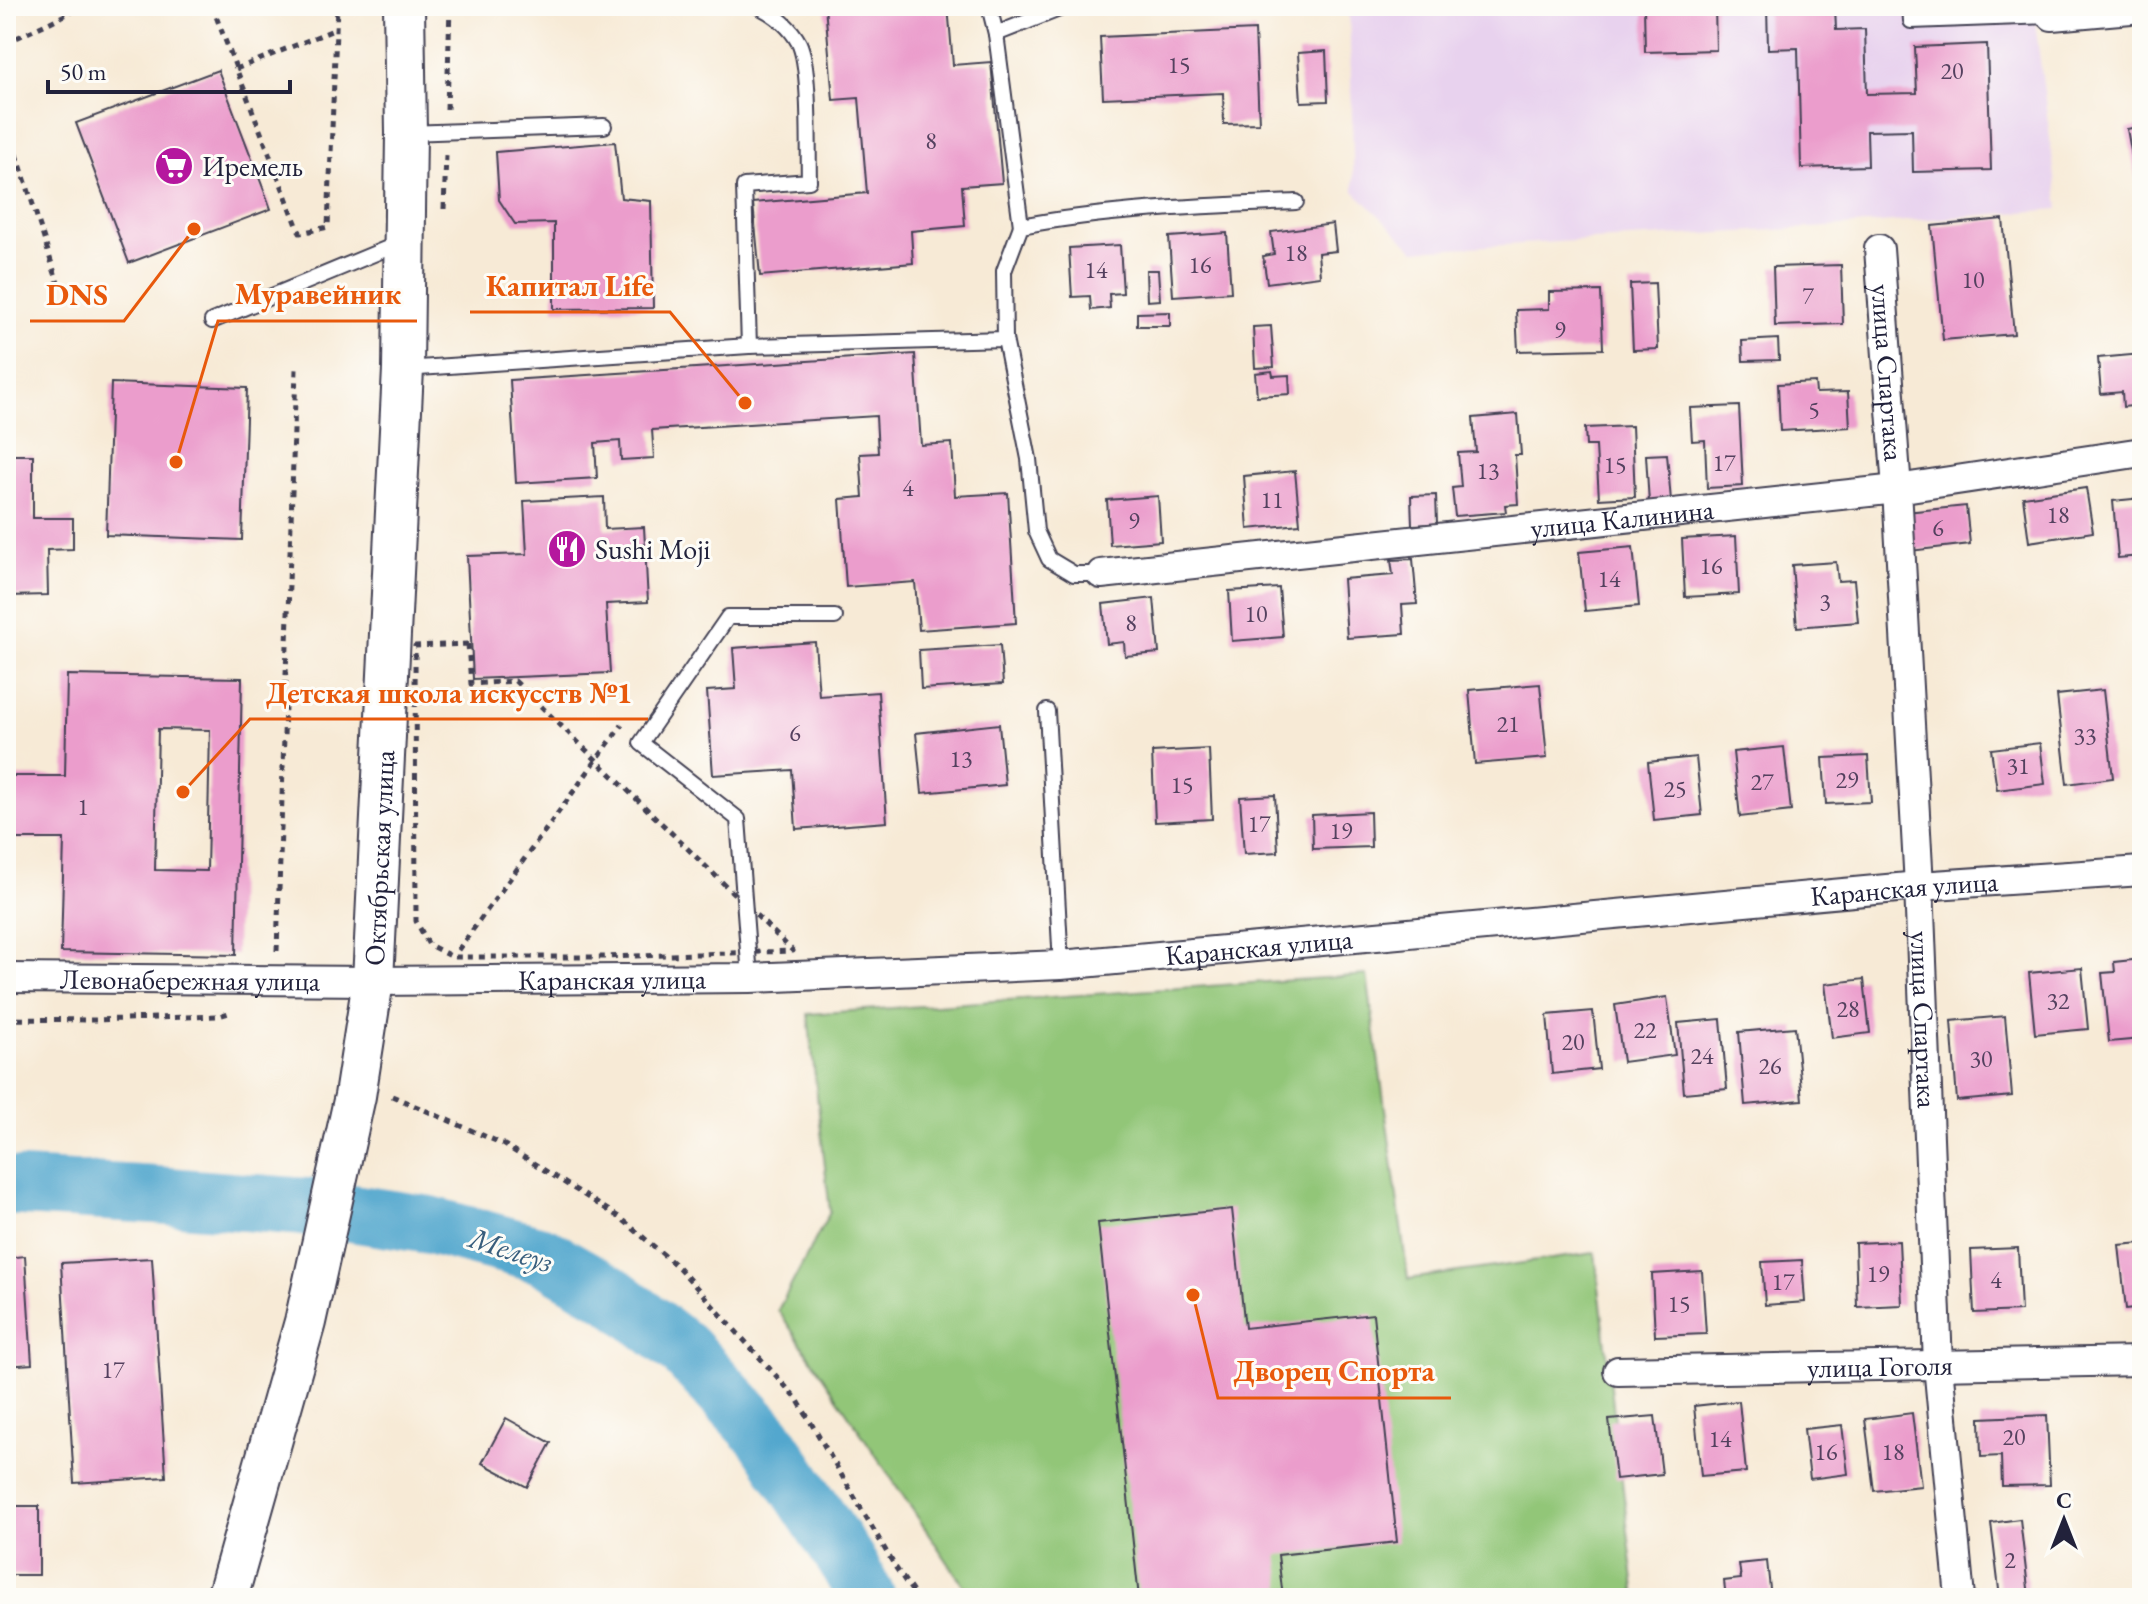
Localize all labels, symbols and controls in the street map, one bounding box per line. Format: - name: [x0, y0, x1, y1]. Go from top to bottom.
- scale bar: [48, 44, 290, 94]
- house number: 15: [1167, 49, 1191, 80]
- house number: 20: [1940, 55, 1964, 86]
- text: 50 m: [60, 56, 107, 87]
- house number: 8: [925, 125, 937, 156]
- supermarket icon: Иремель: [153, 145, 195, 187]
- place label: Иремель: [202, 148, 303, 184]
- house number: 18: [1284, 237, 1308, 268]
- house number: 16: [1188, 249, 1212, 280]
- house number: 14: [1084, 254, 1108, 285]
- callout: Капитал Life: [470, 258, 670, 312]
- house number: 10: [1961, 264, 1985, 295]
- text: Капитал Life: [486, 266, 654, 305]
- callout: DNS: [30, 267, 124, 321]
- callout: Муравейник: [218, 267, 417, 321]
- text: Муравейник: [235, 274, 402, 313]
- text: DNS: [46, 275, 108, 314]
- house number: 7: [1802, 280, 1814, 311]
- street label: улица Спартака: [1864, 283, 1913, 463]
- house number: 9: [1554, 314, 1566, 345]
- house number: 5: [1808, 394, 1820, 425]
- house number: 17: [1712, 447, 1736, 478]
- house number: 15: [1603, 449, 1627, 480]
- house number: 13: [1476, 455, 1500, 486]
- house number: 4: [902, 472, 914, 503]
- house number: 11: [1260, 484, 1284, 515]
- street label: улица Калинина: [1529, 491, 1716, 546]
- house number: 18: [2046, 499, 2070, 530]
- house number: 9: [1128, 505, 1140, 536]
- house number: 6: [1932, 512, 1944, 543]
- restaurant icon: Sushi Moji: [546, 528, 588, 570]
- place label: Sushi Moji: [595, 531, 711, 567]
- house number: 16: [1699, 550, 1723, 581]
- house number: 14: [1597, 563, 1621, 594]
- house number: 3: [1819, 586, 1831, 617]
- house number: 10: [1244, 598, 1268, 629]
- house number: 8: [1125, 607, 1137, 638]
- callout: Детская школа искусств №1: [250, 665, 648, 719]
- text: Детская школа искусств №1: [266, 673, 632, 712]
- house number: 21: [1496, 708, 1520, 739]
- house number: 6: [789, 717, 801, 748]
- house number: 33: [2073, 720, 2097, 751]
- house number: 13: [949, 743, 973, 774]
- street label: Октябрьская улица: [356, 748, 402, 967]
- house number: 31: [2006, 750, 2030, 781]
- house number: 29: [1835, 764, 1859, 795]
- house number: 27: [1750, 766, 1774, 797]
- house number: 15: [1170, 769, 1194, 800]
- house number: 25: [1663, 773, 1687, 804]
- house number: 1: [77, 791, 89, 822]
- house number: 17: [1247, 808, 1271, 839]
- house number: 19: [1329, 815, 1353, 846]
- street label: Каранская улица: [1809, 863, 2000, 914]
- street label: Каранская улица: [1164, 920, 1355, 973]
- street label: улица Спартака: [1903, 930, 1946, 1110]
- street label: Левонабережная улица: [60, 960, 321, 999]
- street label: Каранская улица: [518, 960, 707, 998]
- house number: 32: [2046, 985, 2070, 1016]
- house number: 28: [1836, 993, 1860, 1024]
- house number: 22: [1633, 1014, 1657, 1045]
- house number: 20: [1561, 1026, 1585, 1057]
- house number: 24: [1690, 1040, 1714, 1071]
- house number: 30: [1969, 1043, 1993, 1074]
- house number: 26: [1758, 1050, 1782, 1081]
- water label: Мелеуз: [462, 1217, 558, 1281]
- house number: 19: [1866, 1258, 1890, 1289]
- house number: 4: [1990, 1264, 2002, 1295]
- house number: 17: [1771, 1266, 1795, 1297]
- house number: 15: [1667, 1288, 1691, 1319]
- callout: Дворец Спорта: [1218, 1344, 1451, 1398]
- street label: улица Гоголя: [1807, 1347, 1953, 1385]
- text: Дворец Спорта: [1233, 1351, 1435, 1390]
- house number: 17: [101, 1354, 125, 1385]
- house number: 20: [2002, 1421, 2026, 1452]
- house number: 14: [1708, 1423, 1732, 1454]
- house number: 16: [1814, 1436, 1838, 1467]
- house number: 18: [1881, 1436, 1905, 1467]
- north arrow: [2024, 1480, 2104, 1560]
- text: С: [2056, 1486, 2072, 1515]
- house number: 2: [2004, 1544, 2016, 1575]

